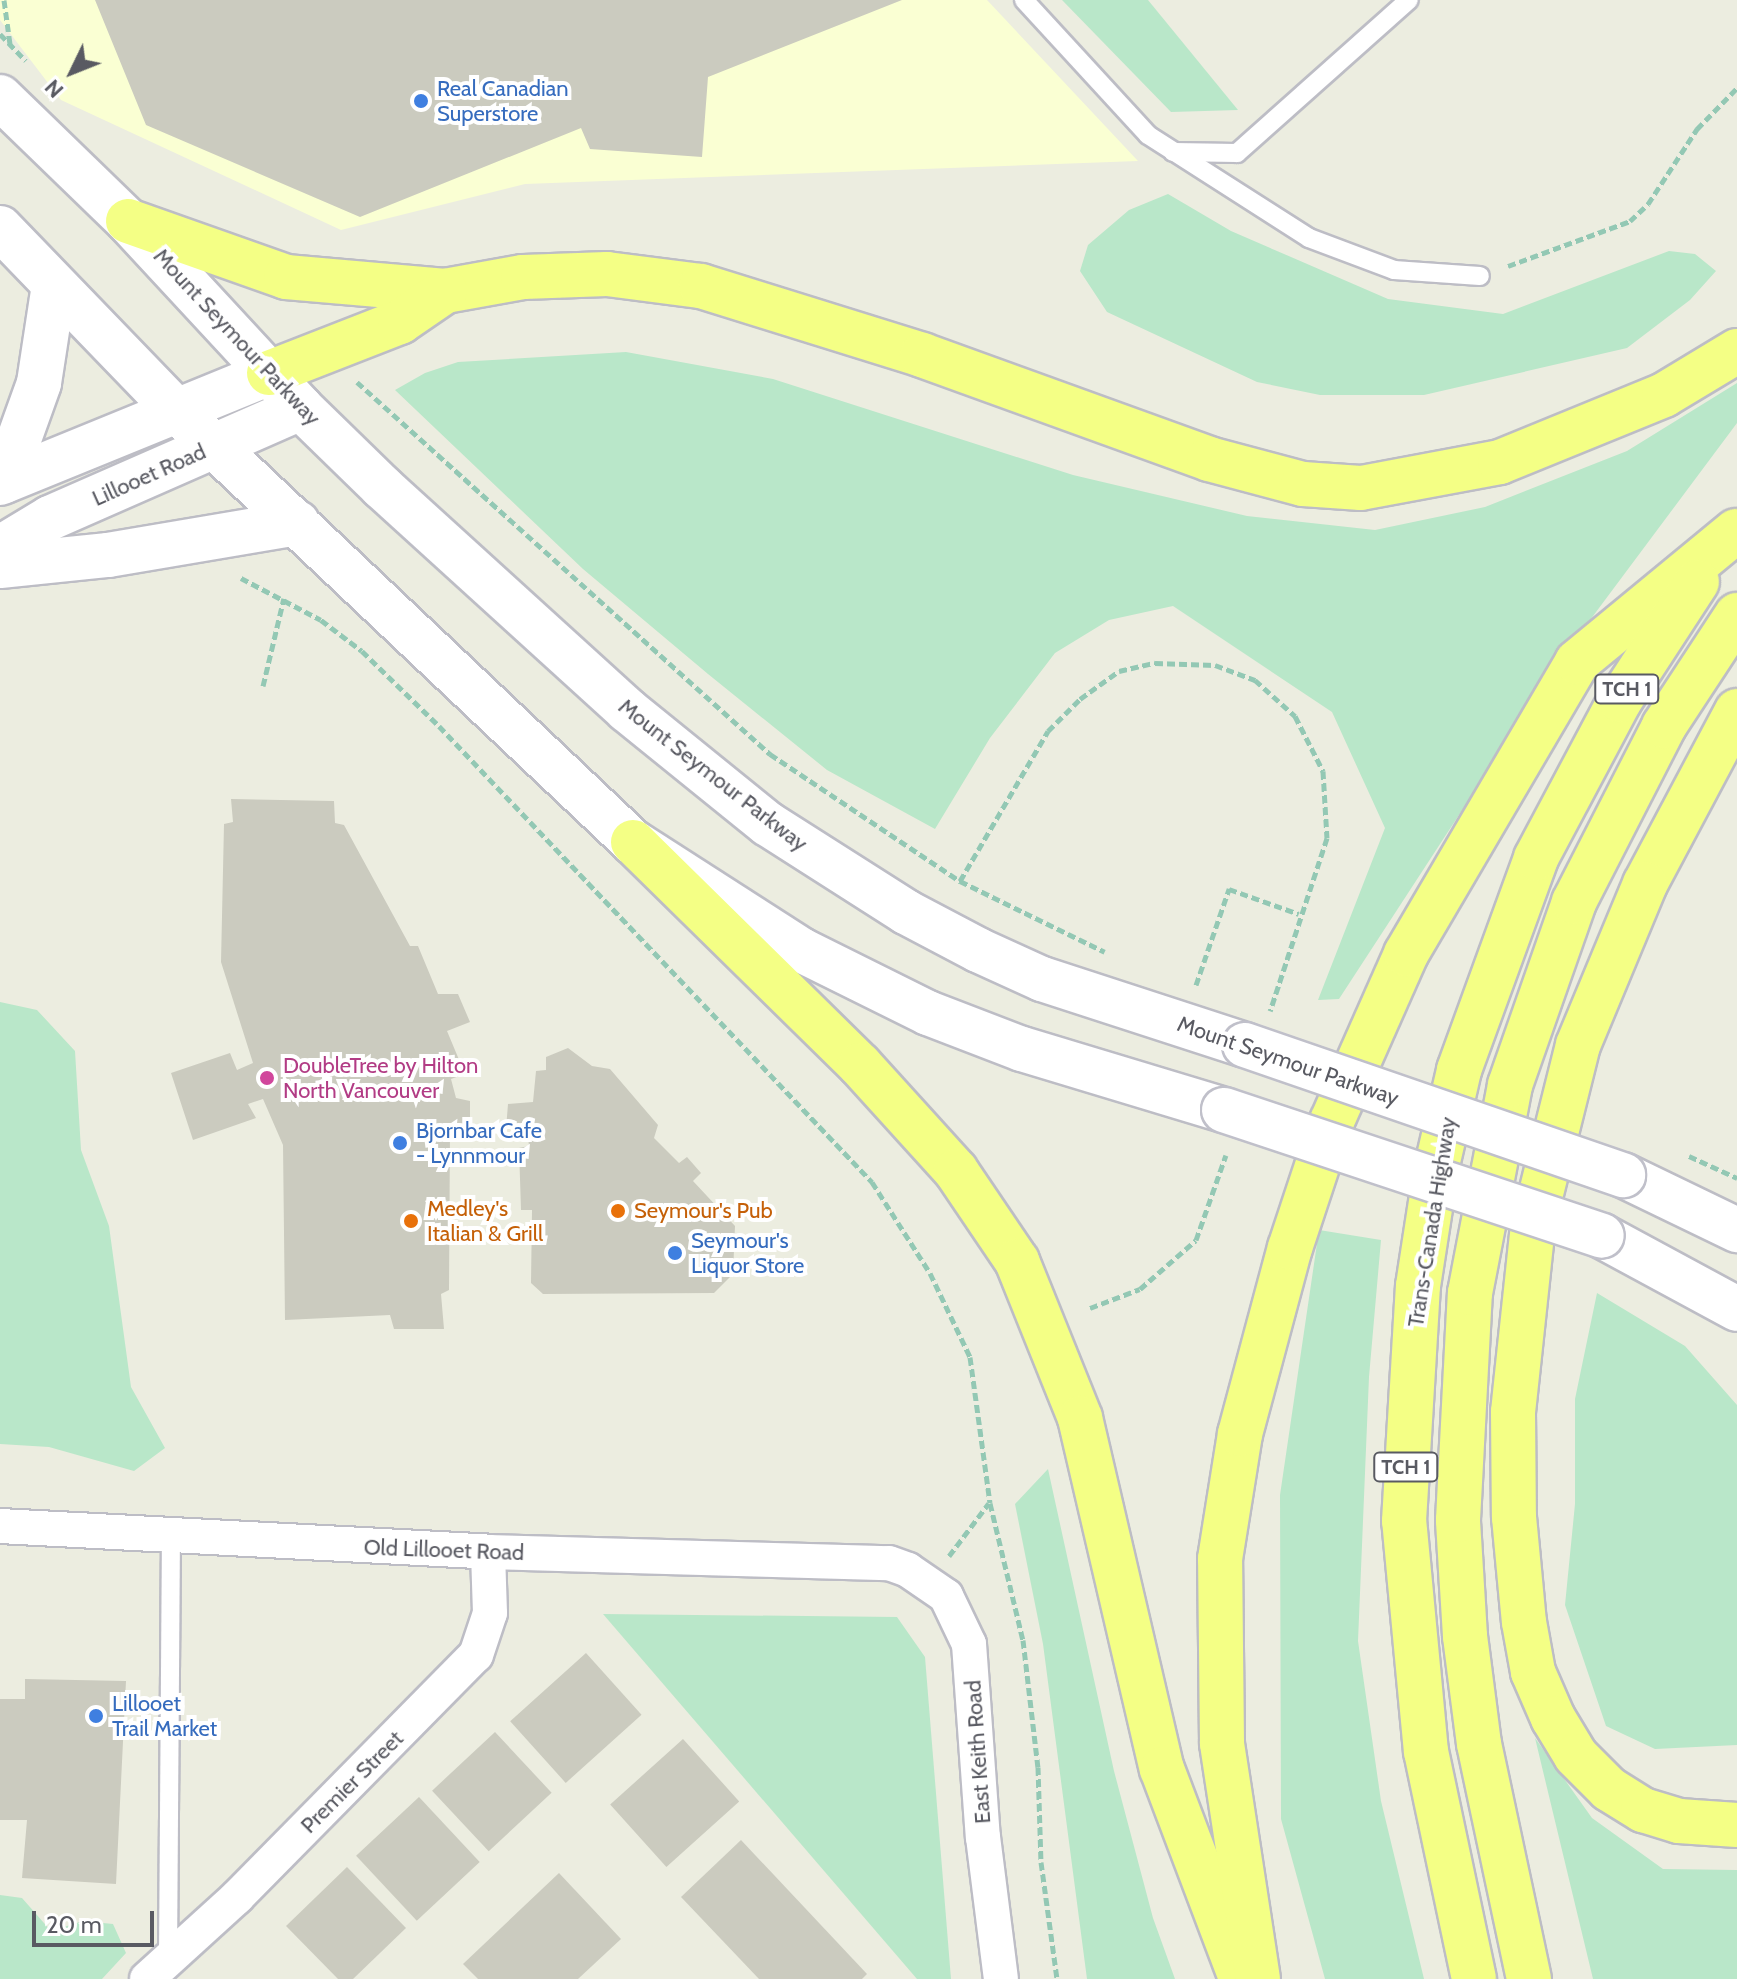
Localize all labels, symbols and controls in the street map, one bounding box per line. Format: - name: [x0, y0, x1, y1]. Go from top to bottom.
- north arrow: [32, 32, 112, 112]
- text: N: [39, 74, 69, 104]
- place label: Real Canadian Superstore: [437, 75, 569, 126]
- marker: Real Canadian Superstore: [412, 92, 430, 110]
- street label: Mount Seymour Parkway: [148, 243, 326, 431]
- street label: Lillooet Road: [88, 438, 210, 512]
- road number: TCH 1: [1593, 673, 1661, 705]
- street label: Mount Seymour Parkway: [613, 693, 813, 857]
- street label: Mount Seymour Parkway: [1174, 1011, 1402, 1111]
- place label: DoubleTree by Hilton North Vancouver: [283, 1052, 478, 1104]
- marker: DoubleTree by Hilton North Vancouver: [258, 1069, 276, 1087]
- street label: Trans-Canada Highway: [1402, 1115, 1462, 1329]
- place label: Bjornbar Cafe - Lynnmour: [416, 1117, 542, 1168]
- marker: Bjornbar Cafe - Lynnmour: [391, 1134, 409, 1152]
- place label: Medley's Italian & Grill: [427, 1195, 543, 1246]
- place label: Seymour's Pub: [634, 1198, 773, 1224]
- marker: Seymour's Pub: [609, 1202, 627, 1220]
- marker: Medley's Italian & Grill: [402, 1212, 420, 1230]
- place label: Seymour's Liquor Store: [691, 1227, 804, 1278]
- marker: Seymour's Liquor Store: [666, 1244, 684, 1262]
- road number: TCH 1: [1372, 1451, 1440, 1483]
- street label: Old Lillooet Road: [363, 1534, 525, 1566]
- street label: East Keith Road: [960, 1679, 996, 1825]
- place label: Lillooet Trail Market: [112, 1690, 217, 1742]
- marker: Lillooet Trail Market: [87, 1707, 105, 1725]
- street label: Premier Street: [295, 1725, 409, 1839]
- scale bar: [36, 1895, 158, 1945]
- text: 20 m: [46, 1910, 102, 1939]

